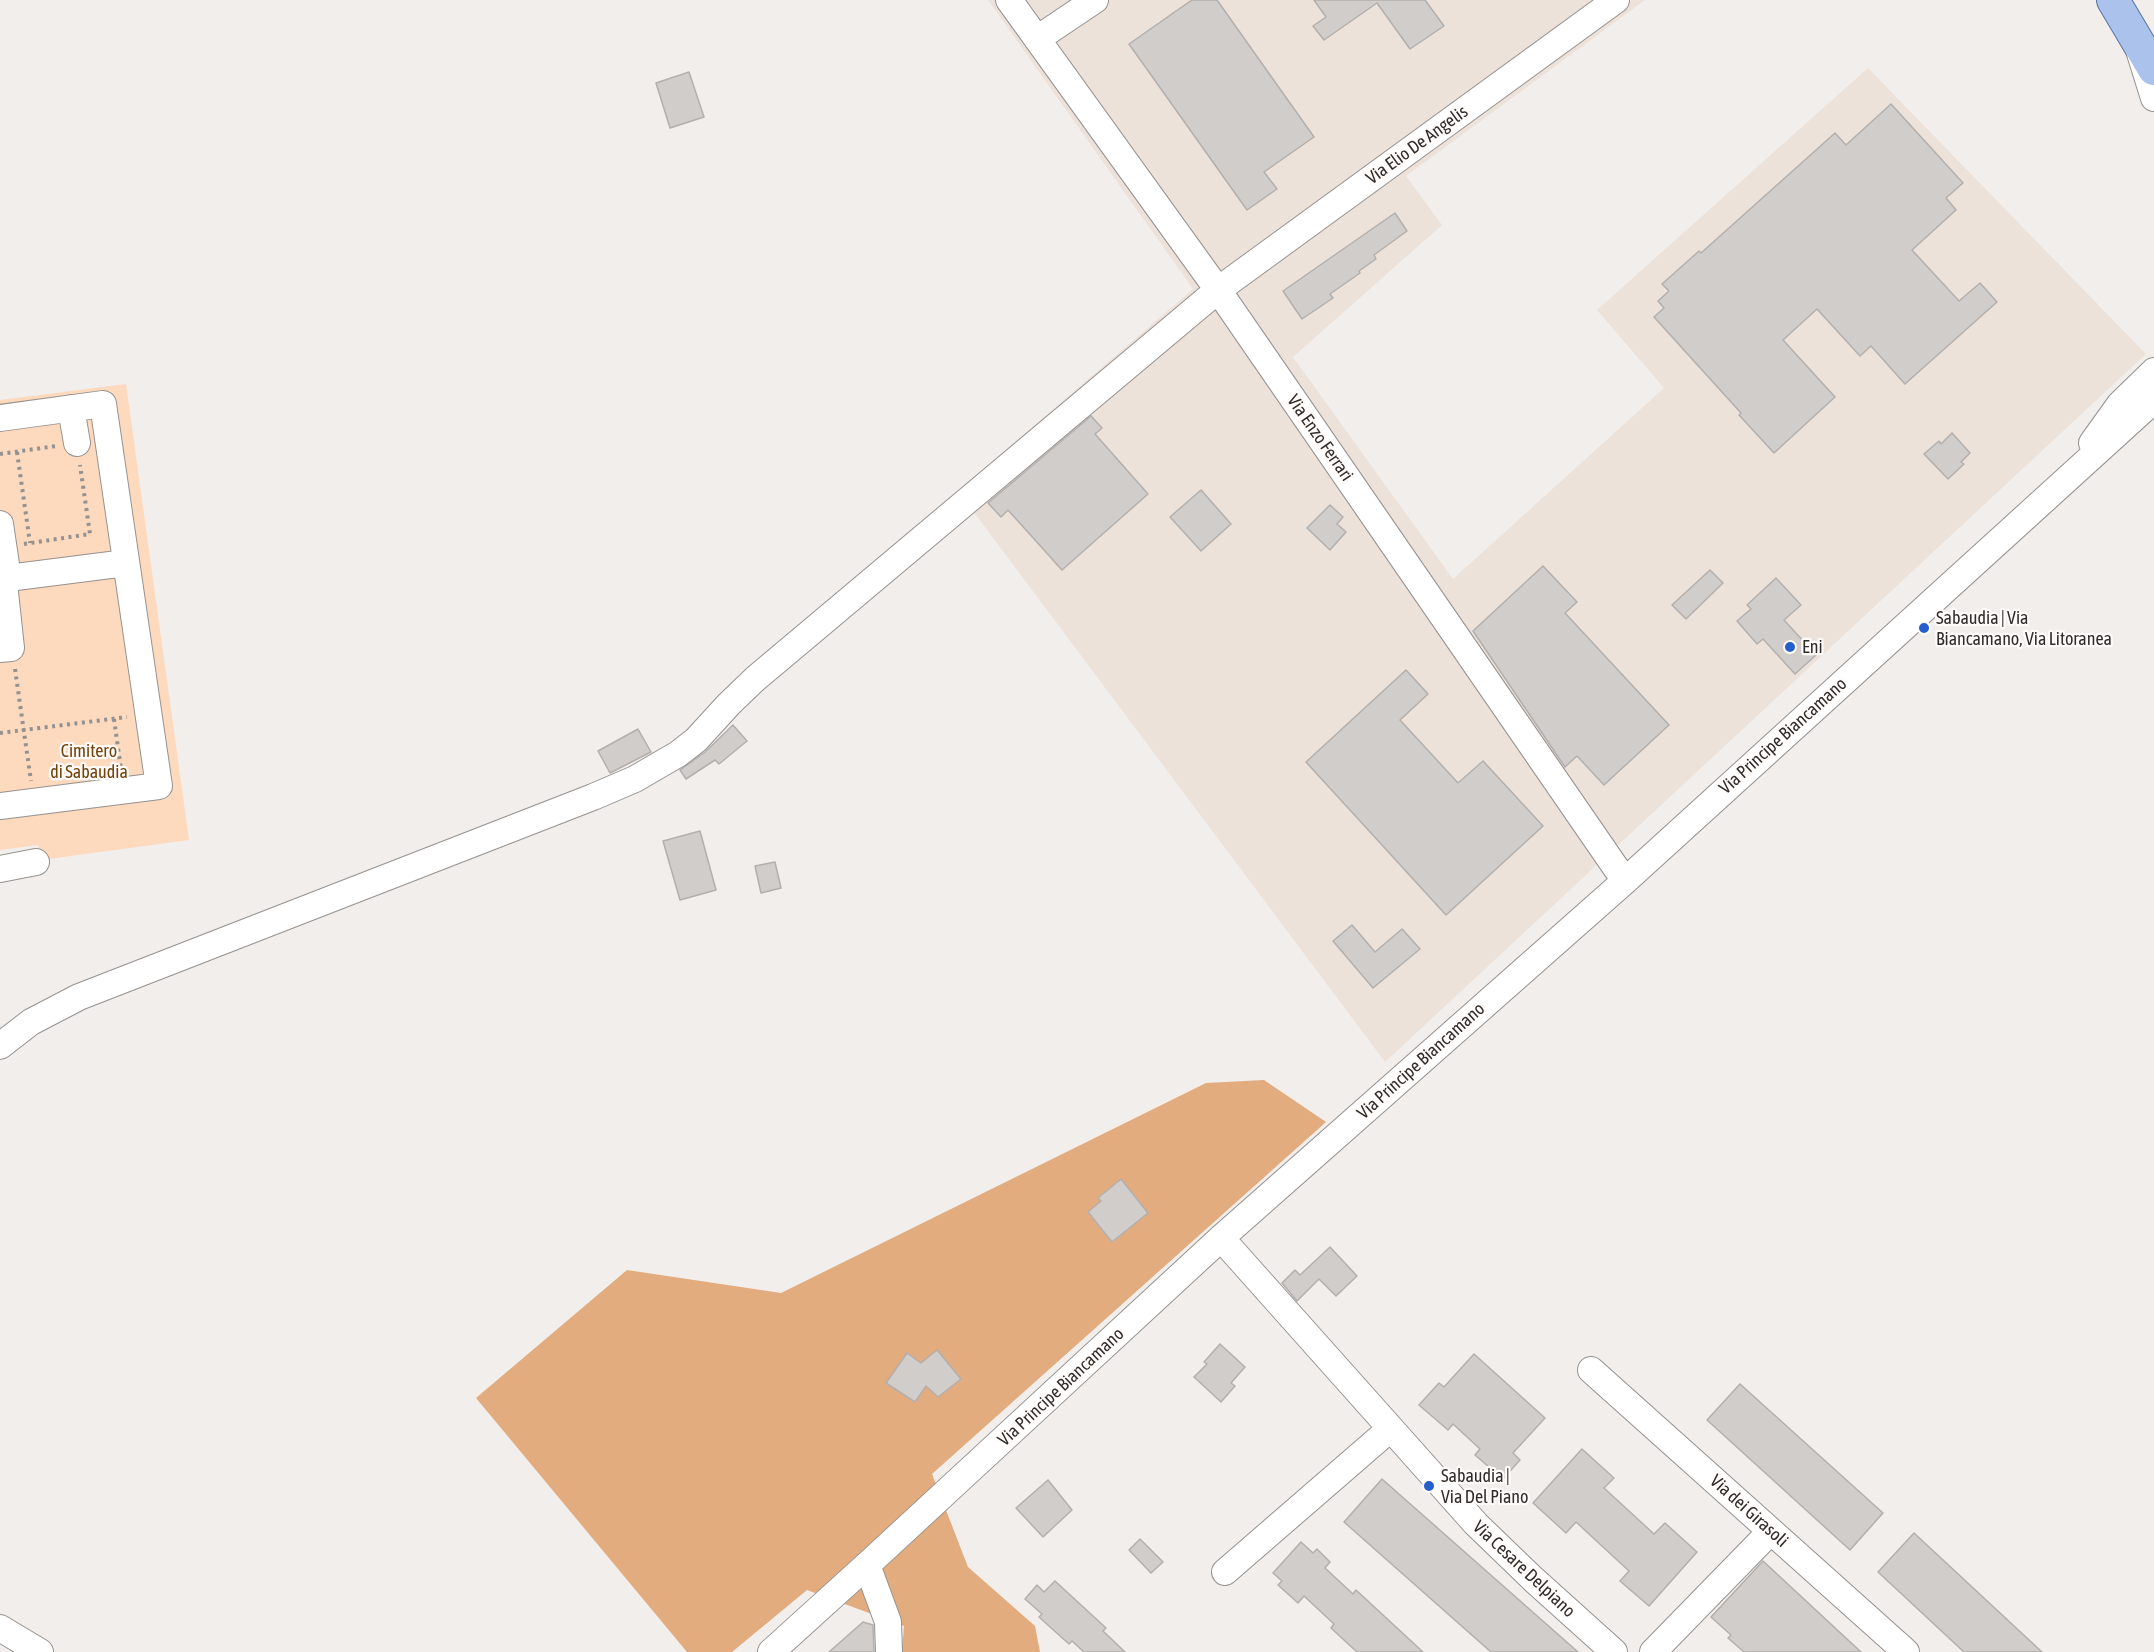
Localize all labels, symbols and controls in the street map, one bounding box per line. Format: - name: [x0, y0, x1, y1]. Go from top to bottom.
- street label: Via Elio De Angelis: [1362, 101, 1472, 189]
- street label: Via Enzo Ferrari: [1282, 391, 1358, 485]
- place label: Sabaudia | Via Biancamano, Via Litoranea: [1936, 607, 2112, 650]
- marker: Sabaudia | Via Biancamano, Via Litoranea: [1917, 621, 1931, 635]
- place label: Eni: [1802, 636, 1823, 658]
- marker: Eni: [1783, 640, 1797, 654]
- street label: Via Principe Biancamano: [1715, 673, 1851, 799]
- park label: Cimitero di Sabaudia: [50, 740, 128, 783]
- street label: Via Principe Biancamano: [1353, 998, 1489, 1124]
- street label: Via Principe Biancamano: [994, 1323, 1128, 1451]
- place label: Sabaudia | Via Del Piano: [1441, 1465, 1528, 1508]
- street label: Via dei Girasoli: [1705, 1470, 1793, 1552]
- marker: Sabaudia | Via Del Piano: [1422, 1479, 1436, 1493]
- street label: Via Cesare Delpiano: [1468, 1516, 1580, 1622]

